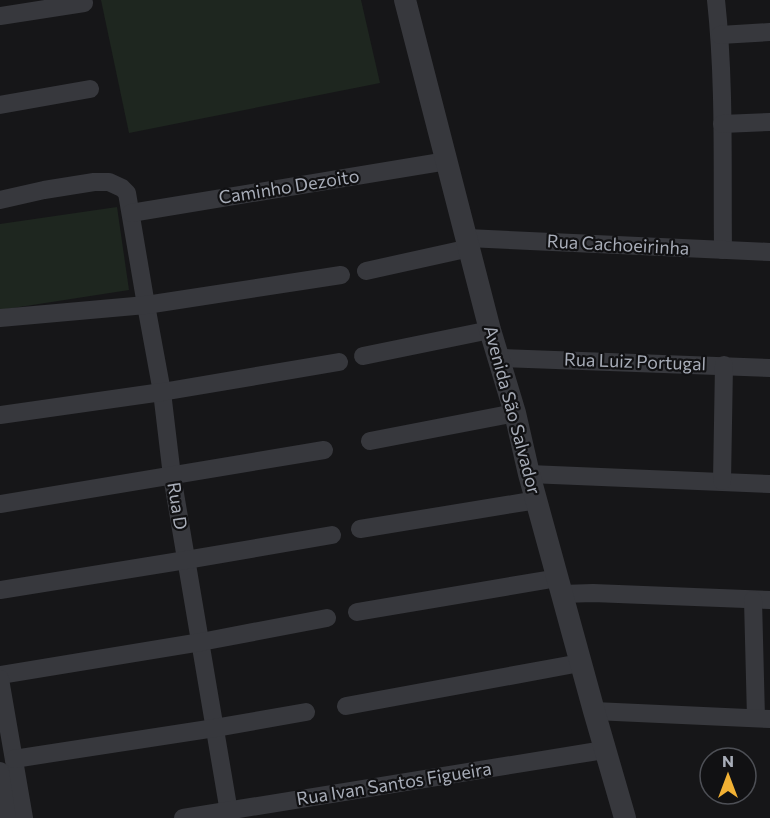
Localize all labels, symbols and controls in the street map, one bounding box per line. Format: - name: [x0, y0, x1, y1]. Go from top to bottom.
- street label: Caminho Dezoito: [217, 164, 361, 208]
- street label: Rua Cachoeirinha: [546, 229, 690, 259]
- street label: Avenida São Salvador: [480, 323, 546, 497]
- street label: Rua Luiz Portugal: [564, 348, 706, 374]
- street label: Rua D: [163, 480, 193, 531]
- north arrow: [698, 746, 758, 806]
- text: N: [722, 751, 734, 770]
- street label: Rua Ivan Santos Figueira: [295, 757, 493, 809]

